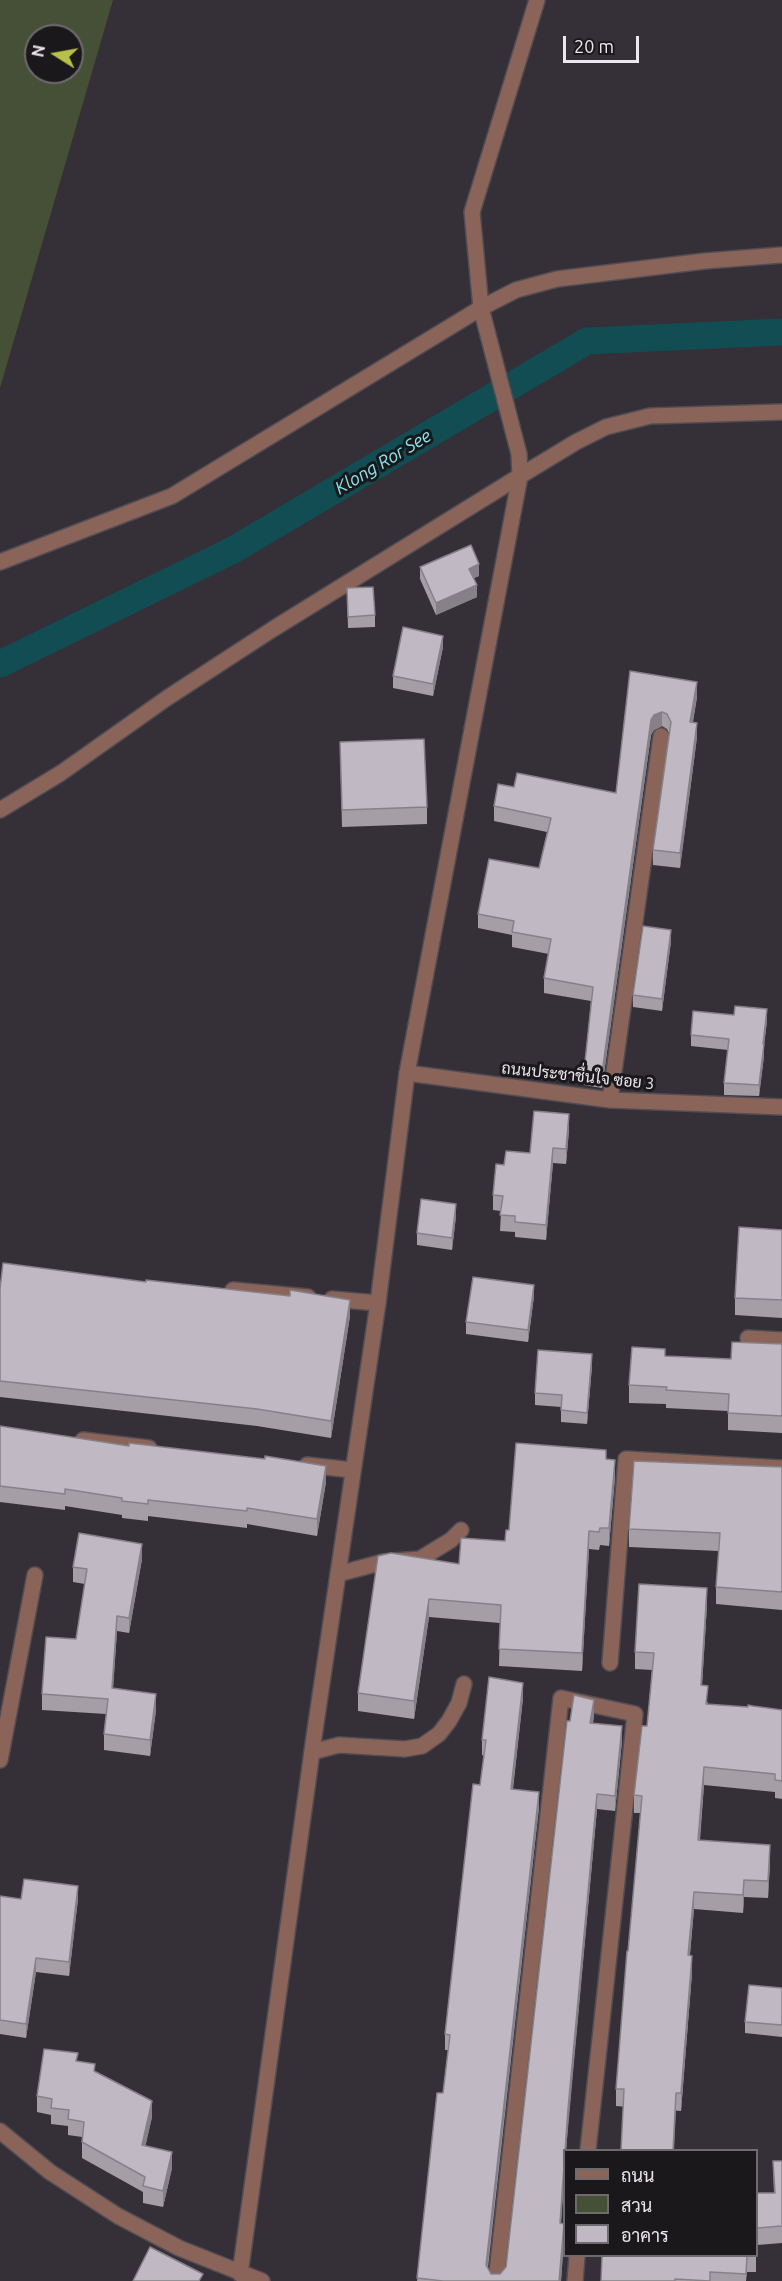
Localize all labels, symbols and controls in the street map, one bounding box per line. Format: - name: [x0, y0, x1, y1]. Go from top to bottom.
- north arrow: [24, 24, 84, 84]
- scale bar: [566, 24, 642, 62]
- text: 20 m: [574, 36, 614, 56]
- text: N: [28, 43, 48, 59]
- water label: Klong Ror See: [331, 425, 435, 499]
- street label: ถนนประชาชื่นใจ ซอย 3: [501, 1058, 655, 1094]
- legend: [563, 2149, 758, 2257]
- text: ถนน: [621, 2165, 654, 2185]
- text: สวน: [621, 2195, 652, 2215]
- text: อาคาร: [621, 2225, 669, 2245]

